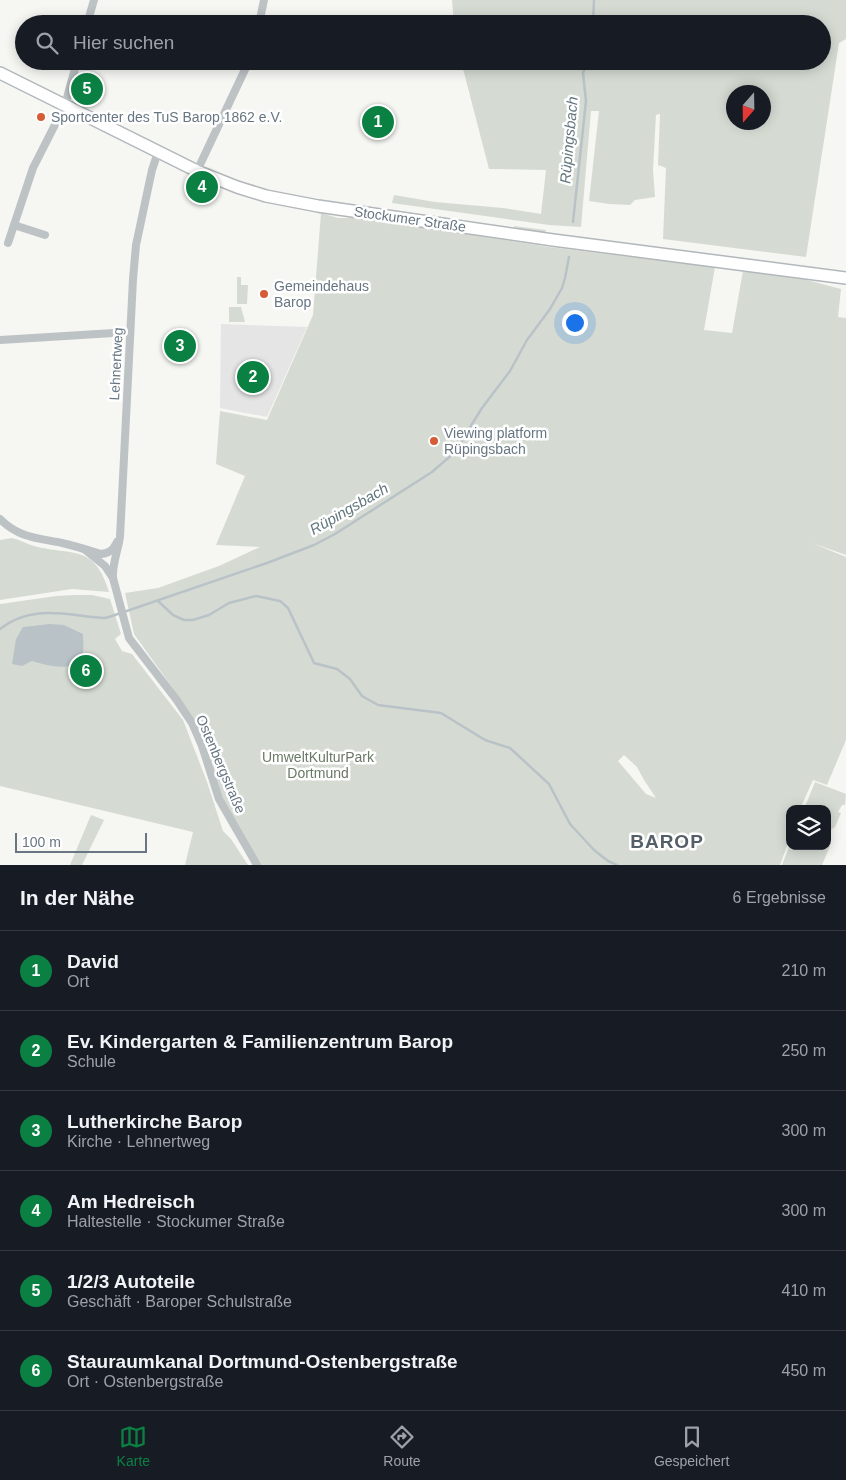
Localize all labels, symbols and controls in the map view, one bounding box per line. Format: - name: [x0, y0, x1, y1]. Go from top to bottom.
- search box: [15, 15, 831, 70]
- icon: search: [33, 29, 61, 57]
- text: Hier suchen: [73, 32, 174, 53]
- pin: 5: [71, 70, 103, 108]
- north arrow: [726, 85, 771, 130]
- water label: Rüpingsbach: [556, 96, 581, 184]
- pin: 1: [362, 103, 394, 141]
- place label: Sportcenter des TuS Barop 1862 e.V.: [51, 109, 282, 125]
- marker: Sportcenter des TuS Barop 1862 e.V.: [35, 111, 47, 123]
- pin: 4: [186, 168, 218, 206]
- street label: Stockumer Straße: [353, 203, 467, 235]
- place label: Gemeindehaus Barop: [274, 278, 369, 310]
- marker: Gemeindehaus Barop: [258, 288, 270, 300]
- your location: [562, 310, 588, 336]
- street label: Lehnertweg: [106, 327, 126, 401]
- pin: 3: [164, 327, 196, 365]
- pin: 2: [237, 358, 269, 396]
- place label: Viewing platform Rüpingsbach: [444, 425, 547, 457]
- marker: Viewing platform Rüpingsbach: [428, 435, 440, 447]
- water label: Rüpingsbach: [307, 479, 391, 538]
- pin: 6: [70, 652, 102, 690]
- street label: Ostenbergstraße: [193, 713, 249, 816]
- park label: UmweltKulturPark Dortmund: [262, 749, 375, 781]
- map controls: [786, 805, 831, 850]
- button: layers: [786, 805, 831, 850]
- scale bar: [15, 830, 148, 853]
- district label: BAROP: [630, 831, 704, 852]
- text: 100 m: [22, 834, 61, 850]
- text: In der Nähe: [20, 886, 134, 909]
- text: 6 Ergebnisse: [733, 889, 826, 906]
- text: David: [67, 951, 119, 972]
- text: 1: [32, 962, 40, 979]
- text: 210 m: [782, 962, 826, 979]
- text: Ort: [67, 973, 89, 990]
- text: Ev. Kindergarten & Familienzentrum Barop: [67, 1031, 453, 1052]
- text: 2: [32, 1042, 40, 1059]
- text: 250 m: [782, 1042, 826, 1059]
- text: Schule: [67, 1053, 116, 1070]
- text: Lutherkirche Barop: [67, 1111, 242, 1132]
- text: 3: [32, 1122, 40, 1139]
- text: 300 m: [782, 1122, 826, 1139]
- text: Kirche · Lehnertweg: [67, 1133, 210, 1150]
- text: Am Hedreisch: [67, 1191, 195, 1212]
- text: 4: [32, 1202, 40, 1219]
- text: 300 m: [782, 1202, 826, 1219]
- text: Haltestelle · Stockumer Straße: [67, 1213, 285, 1230]
- text: 1/2/3 Autoteile: [67, 1271, 195, 1292]
- text: 5: [32, 1282, 40, 1299]
- text: 410 m: [782, 1282, 826, 1299]
- text: Geschäft · Baroper Schulstraße: [67, 1293, 292, 1310]
- text: Stauraumkanal Dortmund-Ostenbergstraße: [67, 1351, 458, 1372]
- text: 6: [32, 1362, 40, 1379]
- text: 450 m: [782, 1362, 826, 1379]
- text: Ort · Ostenbergstraße: [67, 1373, 224, 1390]
- tab: Karte: [117, 1423, 150, 1469]
- tab: Route: [383, 1423, 421, 1469]
- tab: Gespeichert: [654, 1423, 729, 1469]

